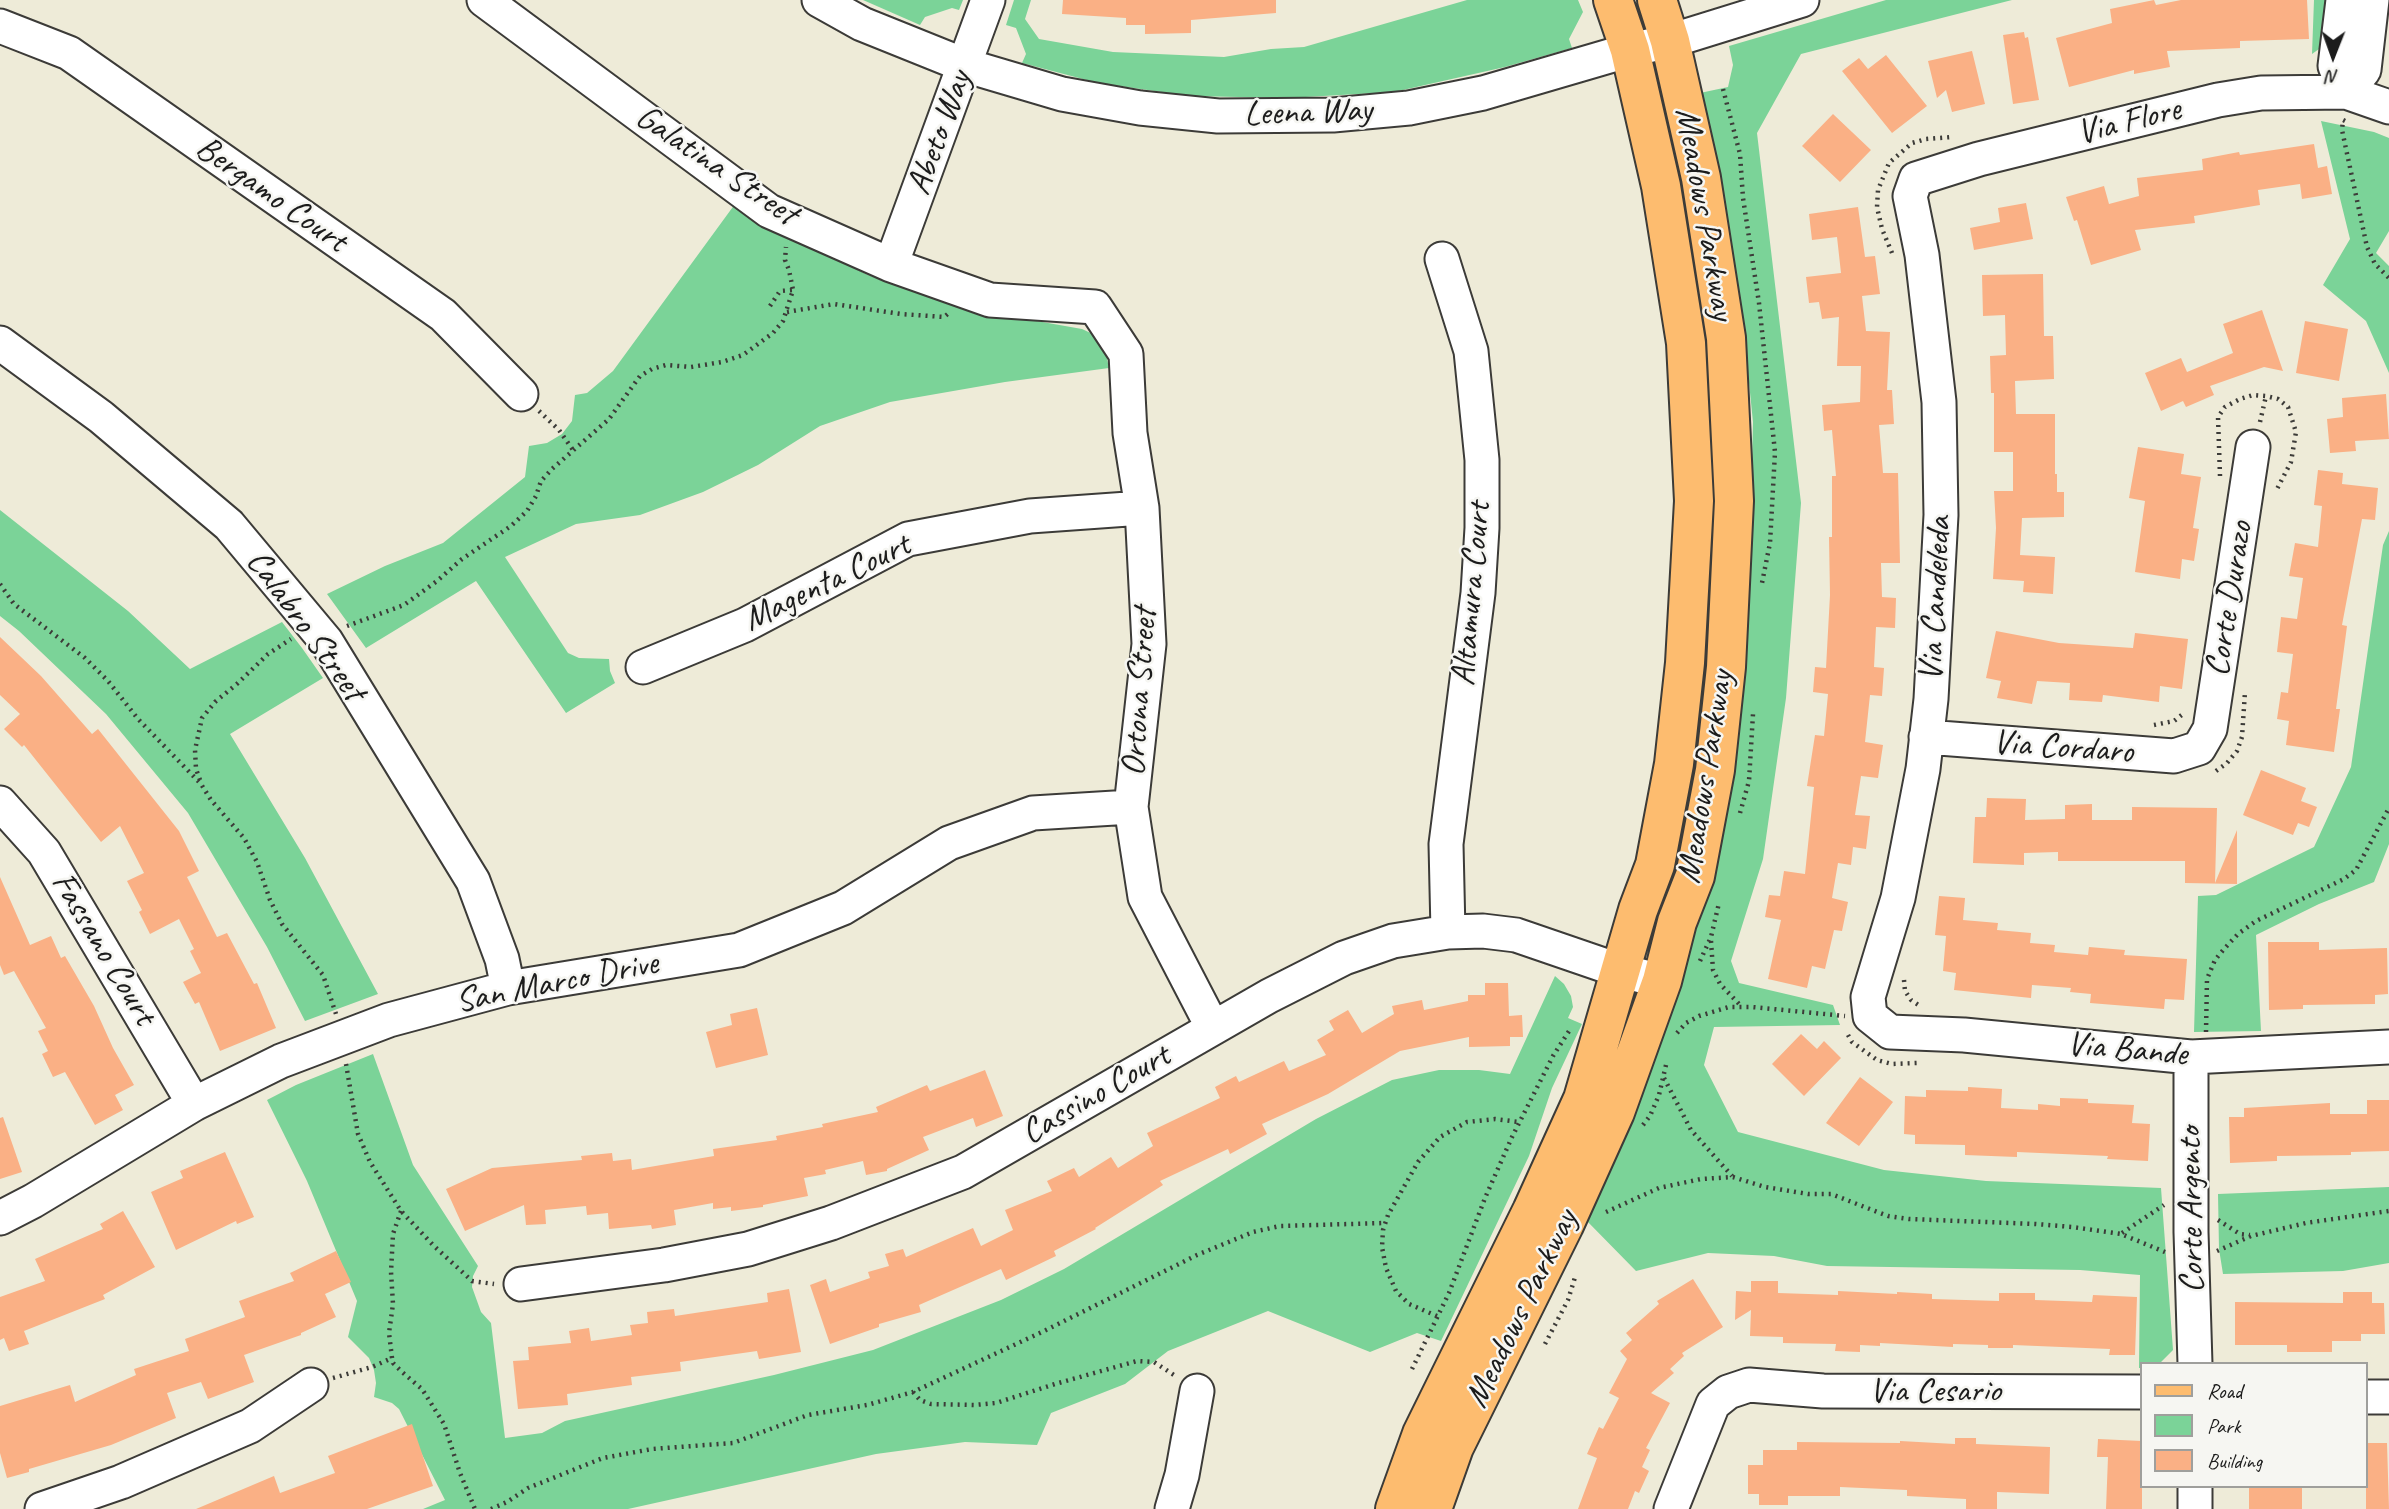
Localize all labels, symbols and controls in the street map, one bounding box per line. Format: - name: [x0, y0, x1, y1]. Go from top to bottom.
- north arrow: [2298, 21, 2368, 91]
- text: N: [2327, 65, 2339, 89]
- street label: Abeto Way: [898, 66, 982, 200]
- street label: Via Flore: [2073, 89, 2185, 155]
- street label: Leena Way: [1243, 90, 1373, 136]
- street label: Galatina Street: [627, 97, 805, 235]
- street label: Meadows Parkway: [1665, 105, 1743, 323]
- street label: Bergamo Court: [187, 128, 355, 262]
- street label: Altamura Court: [1443, 500, 1501, 688]
- street label: Via Candeleda: [1911, 515, 1961, 683]
- street label: Corte Durazo: [2197, 519, 2263, 679]
- street label: Magenta Court: [737, 525, 917, 641]
- street label: Calabro Street: [236, 542, 374, 710]
- street label: Ortona Street: [1113, 607, 1167, 777]
- street label: Meadows Parkway: [1668, 668, 1744, 886]
- street label: Via Cordaro: [1991, 722, 2135, 774]
- street label: Fassano Court: [41, 865, 165, 1033]
- street label: San Marco Drive: [452, 943, 662, 1023]
- street label: Via Bande: [2065, 1024, 2189, 1076]
- street label: Cassino Court: [1014, 1036, 1178, 1154]
- street label: Corte Argento: [2170, 1127, 2214, 1293]
- street label: Meadows Parkway: [1456, 1203, 1588, 1415]
- legend: [2140, 1362, 2368, 1488]
- street label: Via Cesario: [1869, 1371, 2001, 1413]
- text: Road: [2207, 1378, 2242, 1404]
- text: Park: [2207, 1413, 2240, 1439]
- text: Building: [2207, 1448, 2262, 1474]

